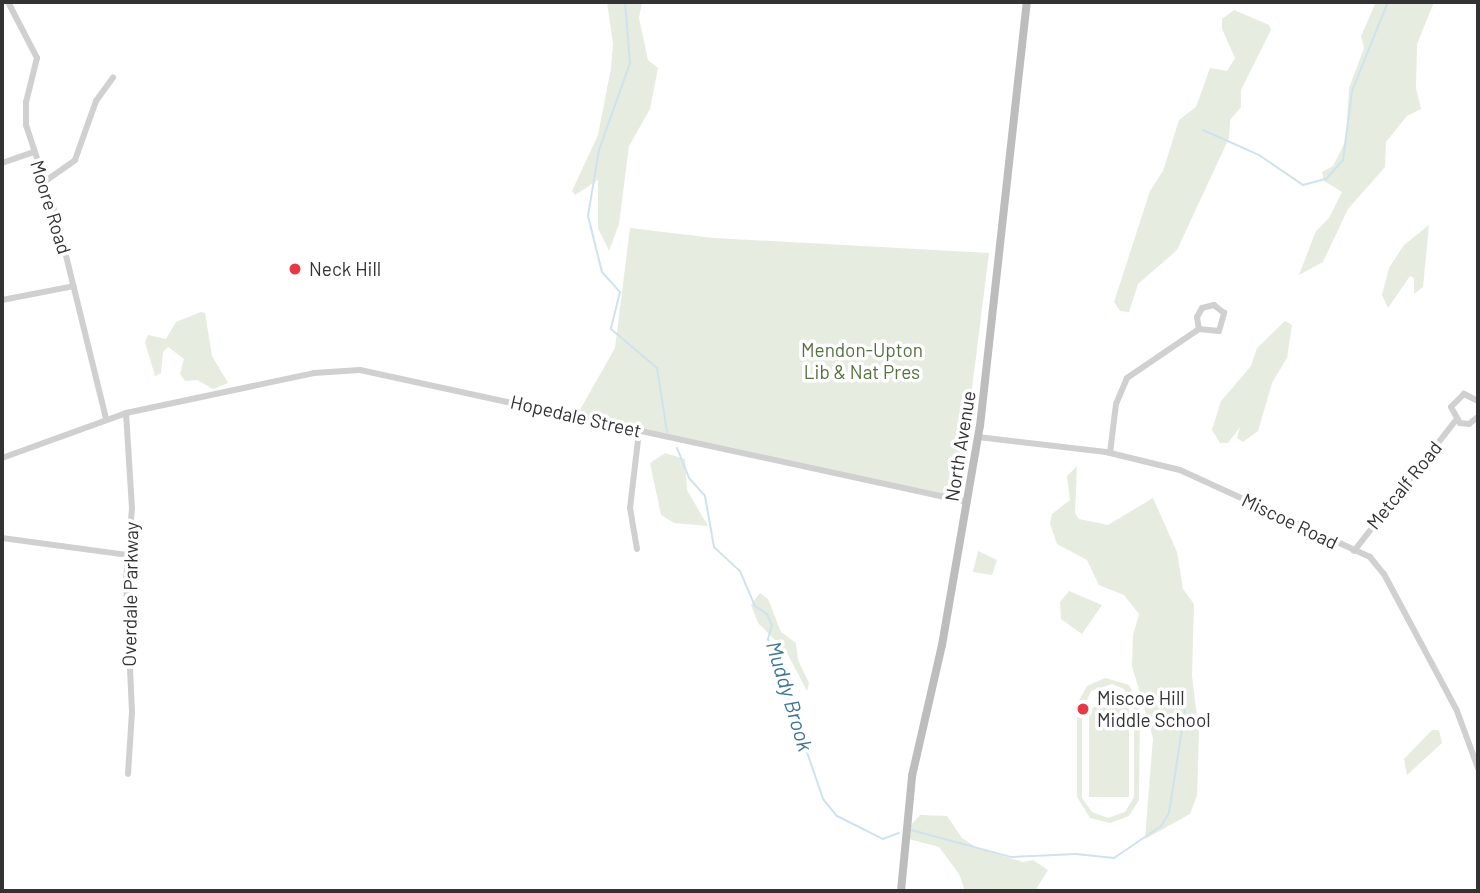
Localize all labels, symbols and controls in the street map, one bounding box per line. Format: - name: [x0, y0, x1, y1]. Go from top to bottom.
- street label: Moore Road: [26, 157, 76, 257]
- place label: Neck Hill: [309, 258, 381, 280]
- marker: Neck Hill: [287, 261, 303, 277]
- park label: Mendon-Upton Lib & Nat Pres: [801, 339, 923, 383]
- street label: North Avenue: [940, 389, 980, 503]
- street label: Hopedale Street: [508, 390, 644, 442]
- street label: Metcalf Road: [1362, 436, 1446, 534]
- street label: Miscoe Road: [1238, 488, 1342, 554]
- street label: Overdale Parkway: [117, 521, 143, 667]
- water label: Muddy Brook: [761, 638, 819, 754]
- place label: Miscoe Hill Middle School: [1097, 687, 1211, 731]
- marker: Miscoe Hill Middle School: [1075, 701, 1091, 717]

